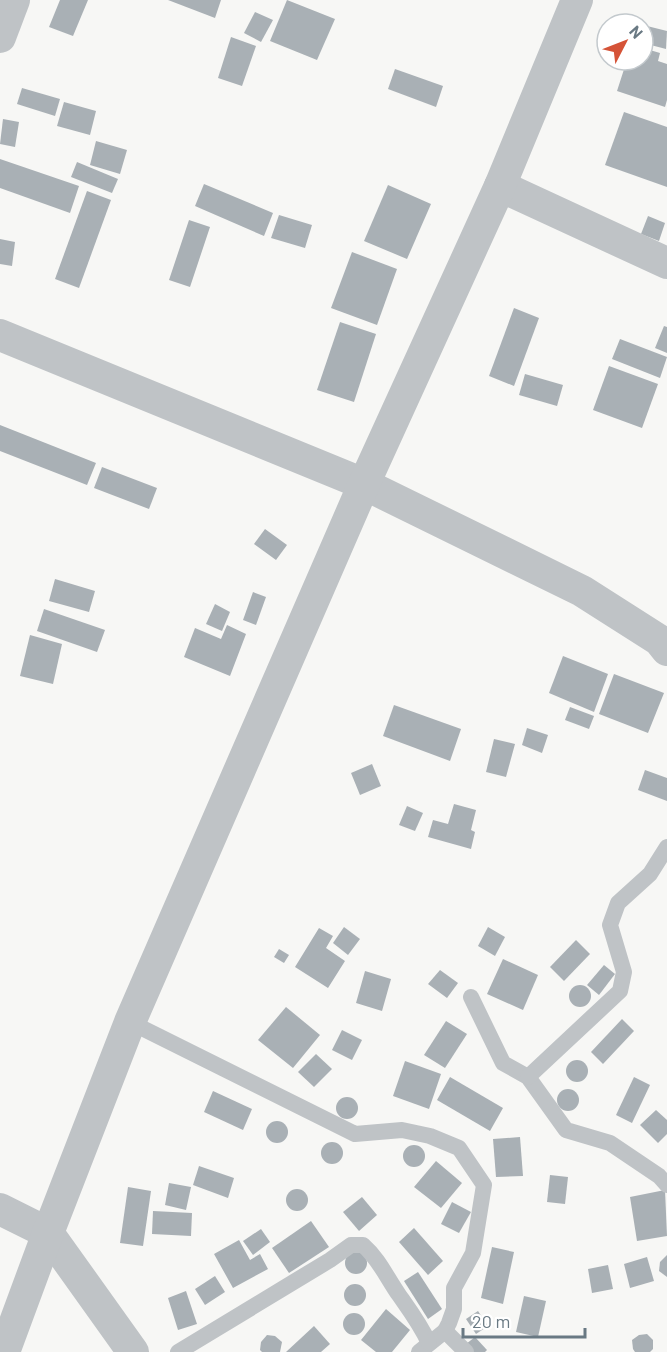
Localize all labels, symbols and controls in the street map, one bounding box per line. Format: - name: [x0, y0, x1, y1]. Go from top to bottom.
- north arrow: [595, 12, 655, 72]
- text: N: [626, 21, 647, 42]
- scale bar: [463, 1301, 584, 1339]
- text: 20 m: [472, 1310, 510, 1332]

